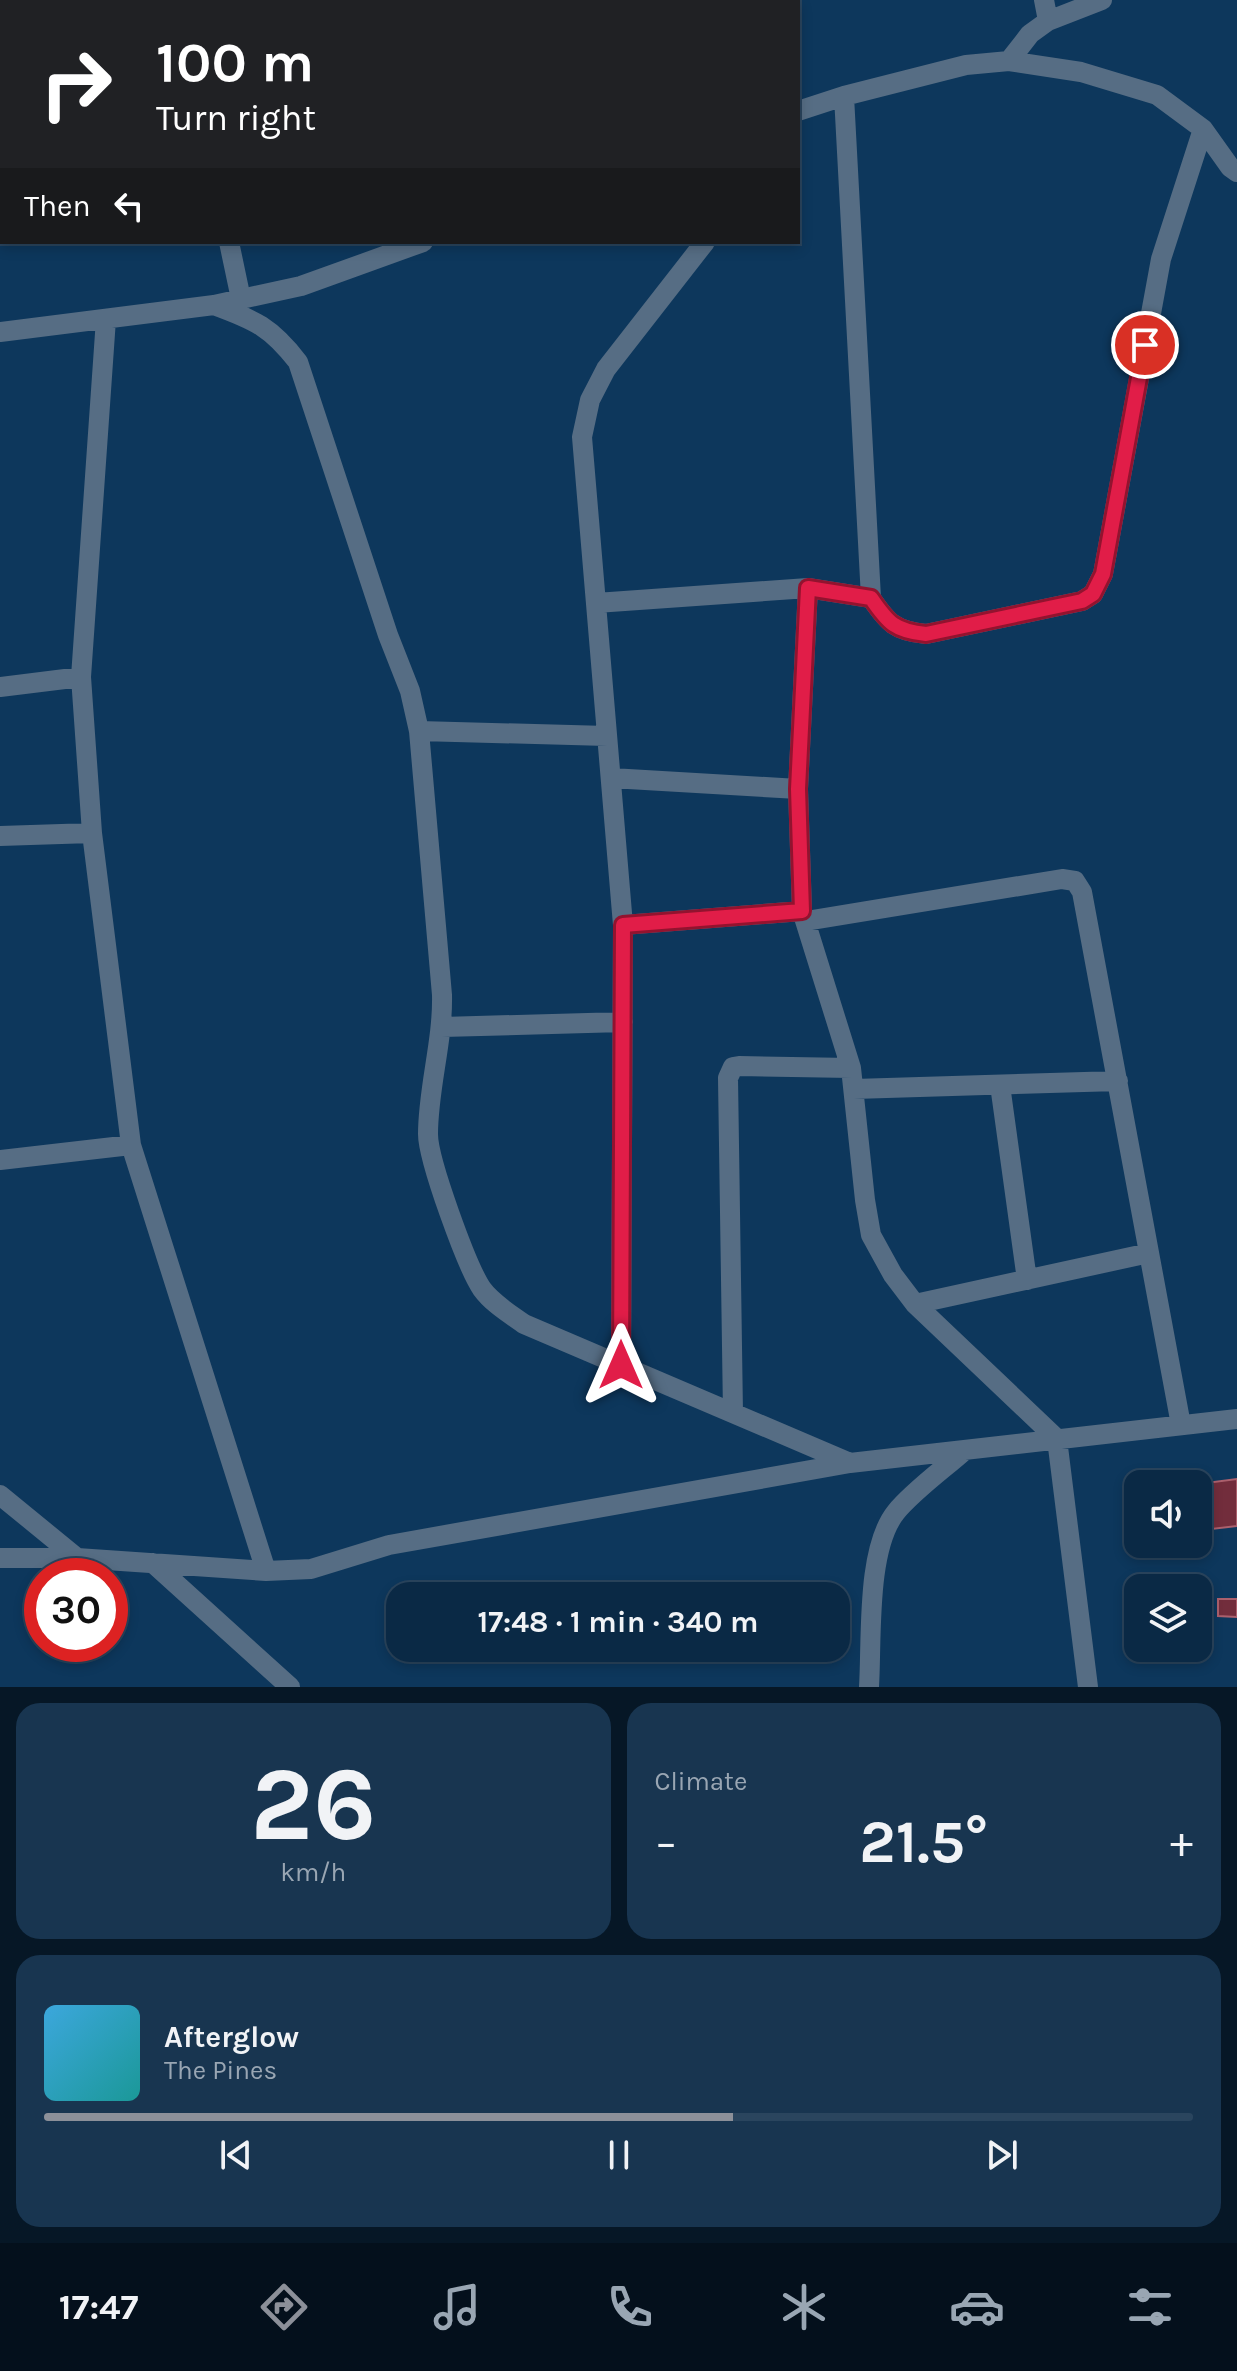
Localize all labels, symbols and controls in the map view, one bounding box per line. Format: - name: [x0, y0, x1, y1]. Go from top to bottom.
- text: 100 m: [156, 30, 314, 95]
- icon: right: [24, 32, 128, 136]
- text: Turn right: [156, 97, 316, 139]
- icon: left: [107, 184, 151, 228]
- text: Then: [24, 188, 91, 224]
- pin: [1111, 311, 1179, 379]
- icon: arrive: [1123, 323, 1167, 367]
- position arrow: [579, 1323, 663, 1407]
- map controls: [1124, 1470, 1212, 1662]
- button: sound: [1124, 1470, 1212, 1558]
- speed limit sign: 30: [24, 1558, 128, 1662]
- button: layers: [1124, 1574, 1212, 1662]
- text: 17:48 · 1 min · 340 m: [477, 1604, 759, 1640]
- text: 26: [250, 1744, 376, 1865]
- text: Climate: [655, 1766, 747, 1797]
- text: 21.5°: [859, 1807, 988, 1877]
- text: −: [655, 1817, 678, 1868]
- text: +: [1170, 1817, 1193, 1868]
- text: km/h: [280, 1857, 346, 1888]
- text: Afterglow: [164, 2019, 299, 2055]
- text: The Pines: [164, 2055, 277, 2086]
- icon: previous: [214, 2133, 258, 2177]
- icon: pause: [597, 2133, 641, 2177]
- icon: next: [980, 2133, 1024, 2177]
- icon: directions: [256, 2279, 312, 2335]
- icon: music: [429, 2279, 485, 2335]
- icon: phone: [602, 2279, 658, 2335]
- icon: climate: [776, 2279, 832, 2335]
- icon: car: [949, 2279, 1005, 2335]
- icon: filters: [1122, 2279, 1178, 2335]
- text: 17:47: [59, 2286, 138, 2328]

